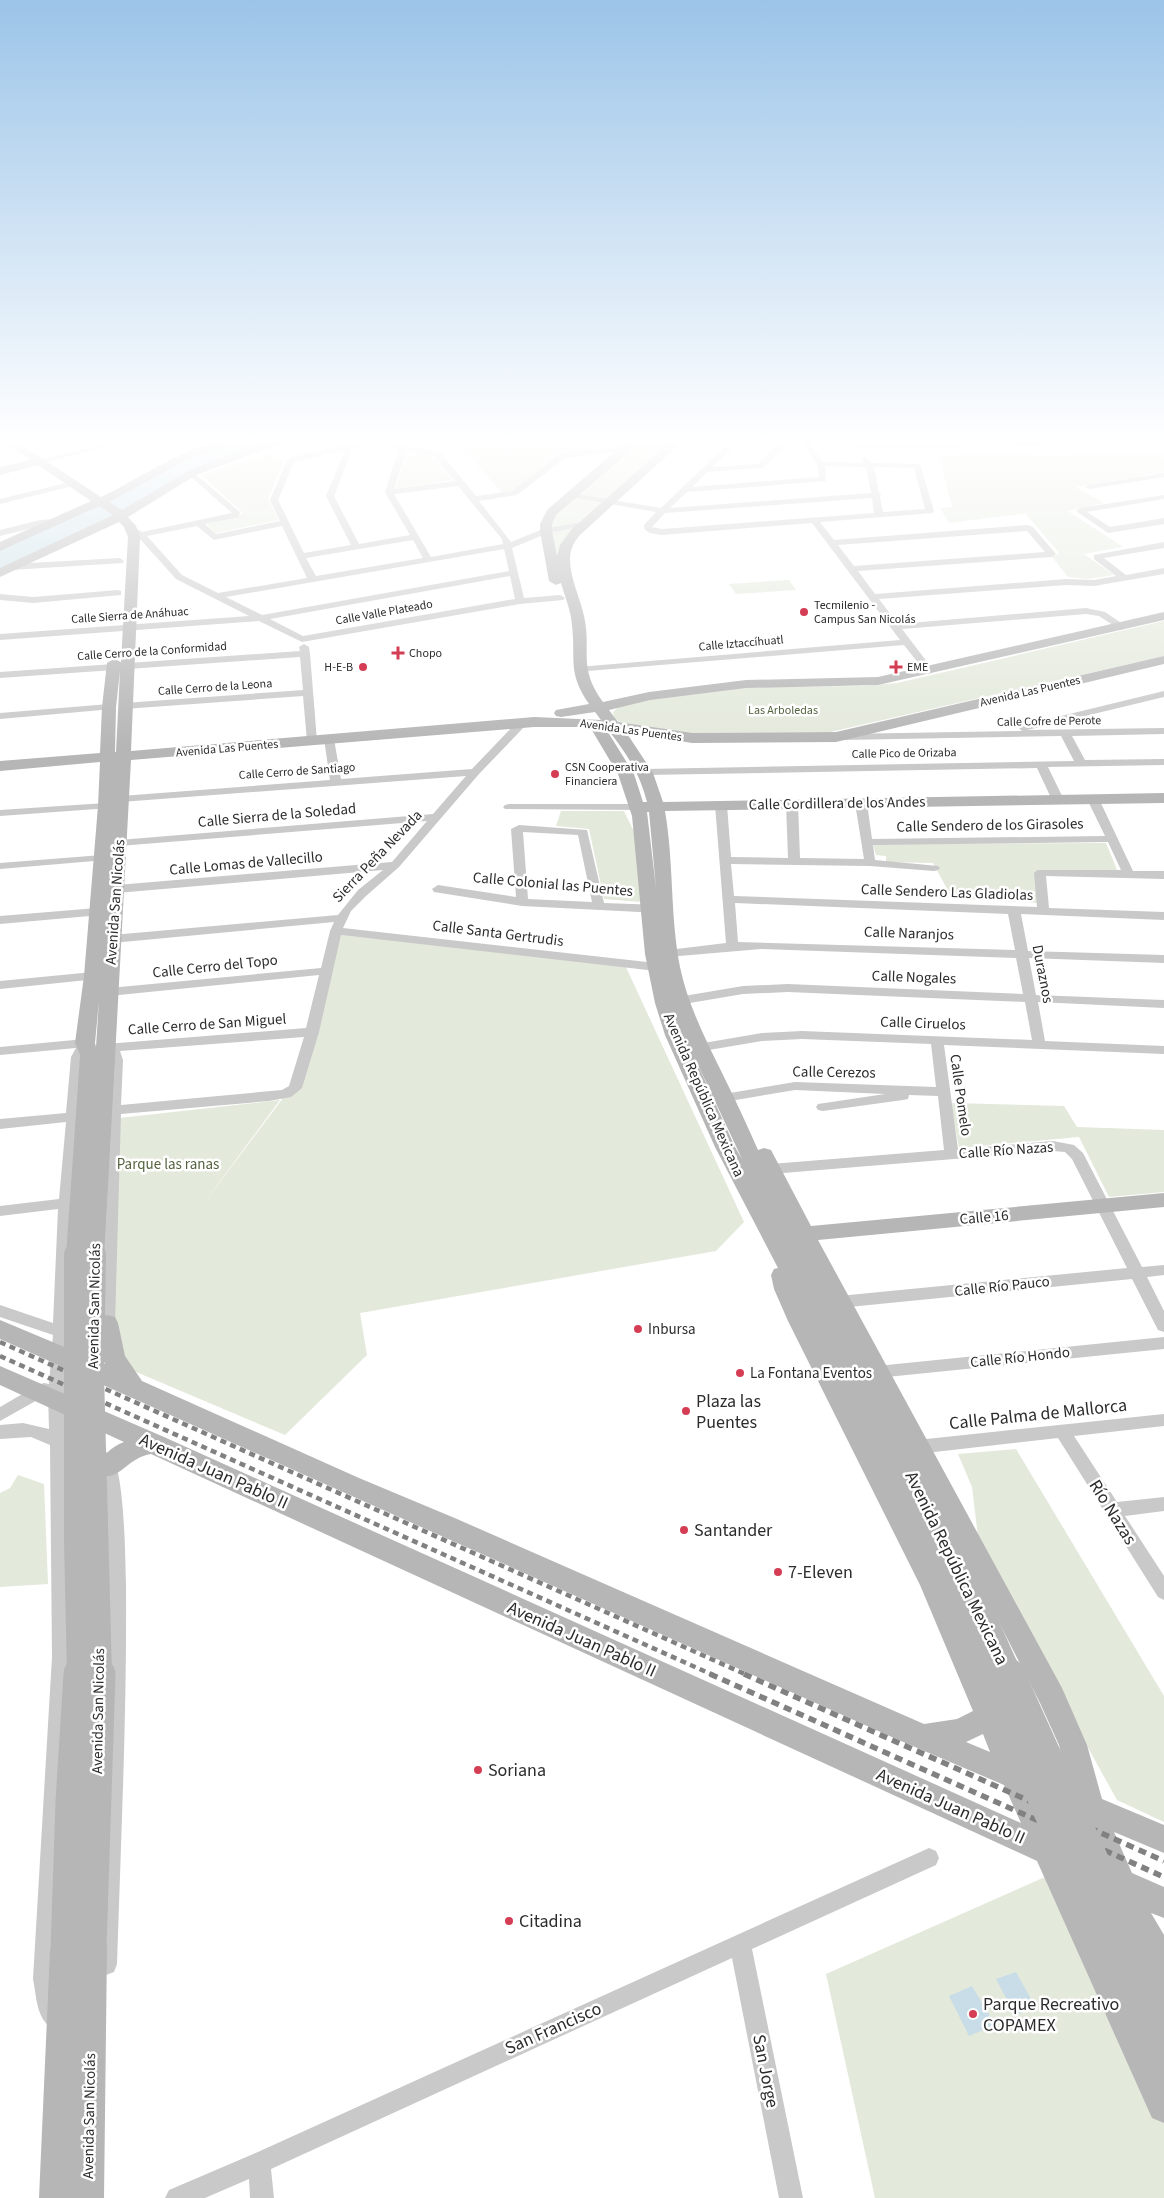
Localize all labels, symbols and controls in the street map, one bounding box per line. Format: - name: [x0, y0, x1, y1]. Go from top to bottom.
- street label: Calle Valle Plateado: [334, 596, 434, 629]
- place label: Tecmilenio - Campus San Nicolás: [814, 597, 915, 628]
- street label: Calle Sierra de Anáhuac: [71, 603, 190, 628]
- marker: Tecmilenio - Campus San Nicolás: [798, 606, 810, 618]
- street label: Calle Iztaccíhuatl: [698, 631, 784, 656]
- street label: Calle Cerro de la Conformidad: [77, 638, 227, 665]
- place label: Chopo: [409, 645, 442, 662]
- marker: Chopo: [391, 646, 405, 660]
- place label: H-E-B: [324, 659, 353, 676]
- place label: EME: [907, 659, 928, 676]
- marker: EME: [889, 660, 903, 674]
- marker: H-E-B: [357, 661, 369, 673]
- street label: Avenida Las Puentes: [978, 672, 1082, 711]
- street label: Calle Cerro de la Leona: [157, 675, 273, 700]
- park label: Las Arboledas: [748, 702, 818, 719]
- street label: Calle Cofre de Perote: [997, 712, 1101, 731]
- street label: Avenida Las Puentes: [579, 715, 683, 746]
- street label: Avenida Las Puentes: [175, 736, 279, 761]
- street label: Calle Pico de Orizaba: [852, 744, 957, 763]
- street label: Calle Cerro de Santiago: [238, 759, 356, 784]
- place label: CSN Cooperativa Financiera: [565, 759, 649, 790]
- marker: CSN Cooperativa Financiera: [549, 768, 561, 780]
- street label: Calle Cordillera de los Andes: [748, 791, 926, 816]
- street label: Calle Sierra de la Soledad: [197, 798, 357, 833]
- street label: Sierra Peña Nevada: [328, 805, 427, 907]
- street label: Calle Sendero de los Girasoles: [896, 813, 1084, 838]
- street label: Avenida San Nicolás: [101, 839, 130, 965]
- street label: Calle Lomas de Vallecillo: [168, 846, 324, 881]
- street label: Calle Colonial las Puentes: [472, 867, 634, 902]
- street label: Calle Sendero Las Gladiolas: [860, 879, 1034, 906]
- street label: Calle Santa Gertrudis: [431, 915, 565, 952]
- street label: Calle Naranjos: [864, 921, 954, 946]
- street label: Duraznos: [1027, 943, 1058, 1005]
- street label: Calle Cerro del Topo: [151, 949, 279, 984]
- street label: Calle Nogales: [871, 966, 957, 989]
- street label: Calle Cerro de San Miguel: [127, 1008, 287, 1041]
- street label: Avenida República Mexicana: [658, 1010, 749, 1180]
- street label: Calle Ciruelos: [880, 1012, 966, 1035]
- street label: Calle Pomelo: [944, 1053, 977, 1137]
- street label: Calle Cerezos: [792, 1061, 876, 1084]
- street label: Calle Río Nazas: [958, 1137, 1054, 1164]
- park label: Parque las ranas: [117, 1154, 219, 1175]
- street label: Calle 16: [959, 1205, 1009, 1230]
- street label: Avenida San Nicolás: [83, 1243, 106, 1369]
- street label: Calle Río Pauco: [953, 1271, 1051, 1302]
- place label: Inbursa: [648, 1319, 696, 1340]
- marker: Inbursa: [632, 1323, 644, 1335]
- street label: Calle Río Hondo: [969, 1342, 1071, 1373]
- place label: La Fontana Eventos: [750, 1363, 872, 1384]
- marker: La Fontana Eventos: [734, 1367, 746, 1379]
- place label: Plaza las Puentes: [696, 1389, 761, 1435]
- street label: Calle Palma de Mallorca: [948, 1393, 1128, 1436]
- marker: Plaza las Puentes: [680, 1405, 692, 1417]
- street label: Avenida Juan Pablo II: [135, 1427, 292, 1516]
- street label: Avenida República Mexicana: [899, 1467, 1014, 1669]
- street label: Río Nazas: [1083, 1475, 1142, 1550]
- place label: Santander: [694, 1518, 773, 1543]
- marker: Santander: [678, 1524, 690, 1536]
- place label: 7-Eleven: [788, 1560, 853, 1585]
- marker: 7-Eleven: [772, 1566, 784, 1578]
- street label: Avenida Juan Pablo II: [503, 1595, 660, 1684]
- street label: Avenida San Nicolás: [87, 1648, 110, 1774]
- place label: Soriana: [488, 1758, 546, 1783]
- street label: Avenida Juan Pablo II: [872, 1762, 1029, 1851]
- marker: Soriana: [472, 1764, 484, 1776]
- place label: Citadina: [519, 1909, 582, 1934]
- marker: Citadina: [503, 1915, 515, 1927]
- place label: Parque Recreativo COPAMEX: [983, 1992, 1119, 2038]
- street label: San Francisco: [501, 1996, 605, 2061]
- marker: Parque Recreativo COPAMEX: [967, 2008, 979, 2020]
- street label: San Jorge: [746, 2032, 785, 2110]
- street label: Avenida San Nicolás: [78, 2053, 101, 2179]

